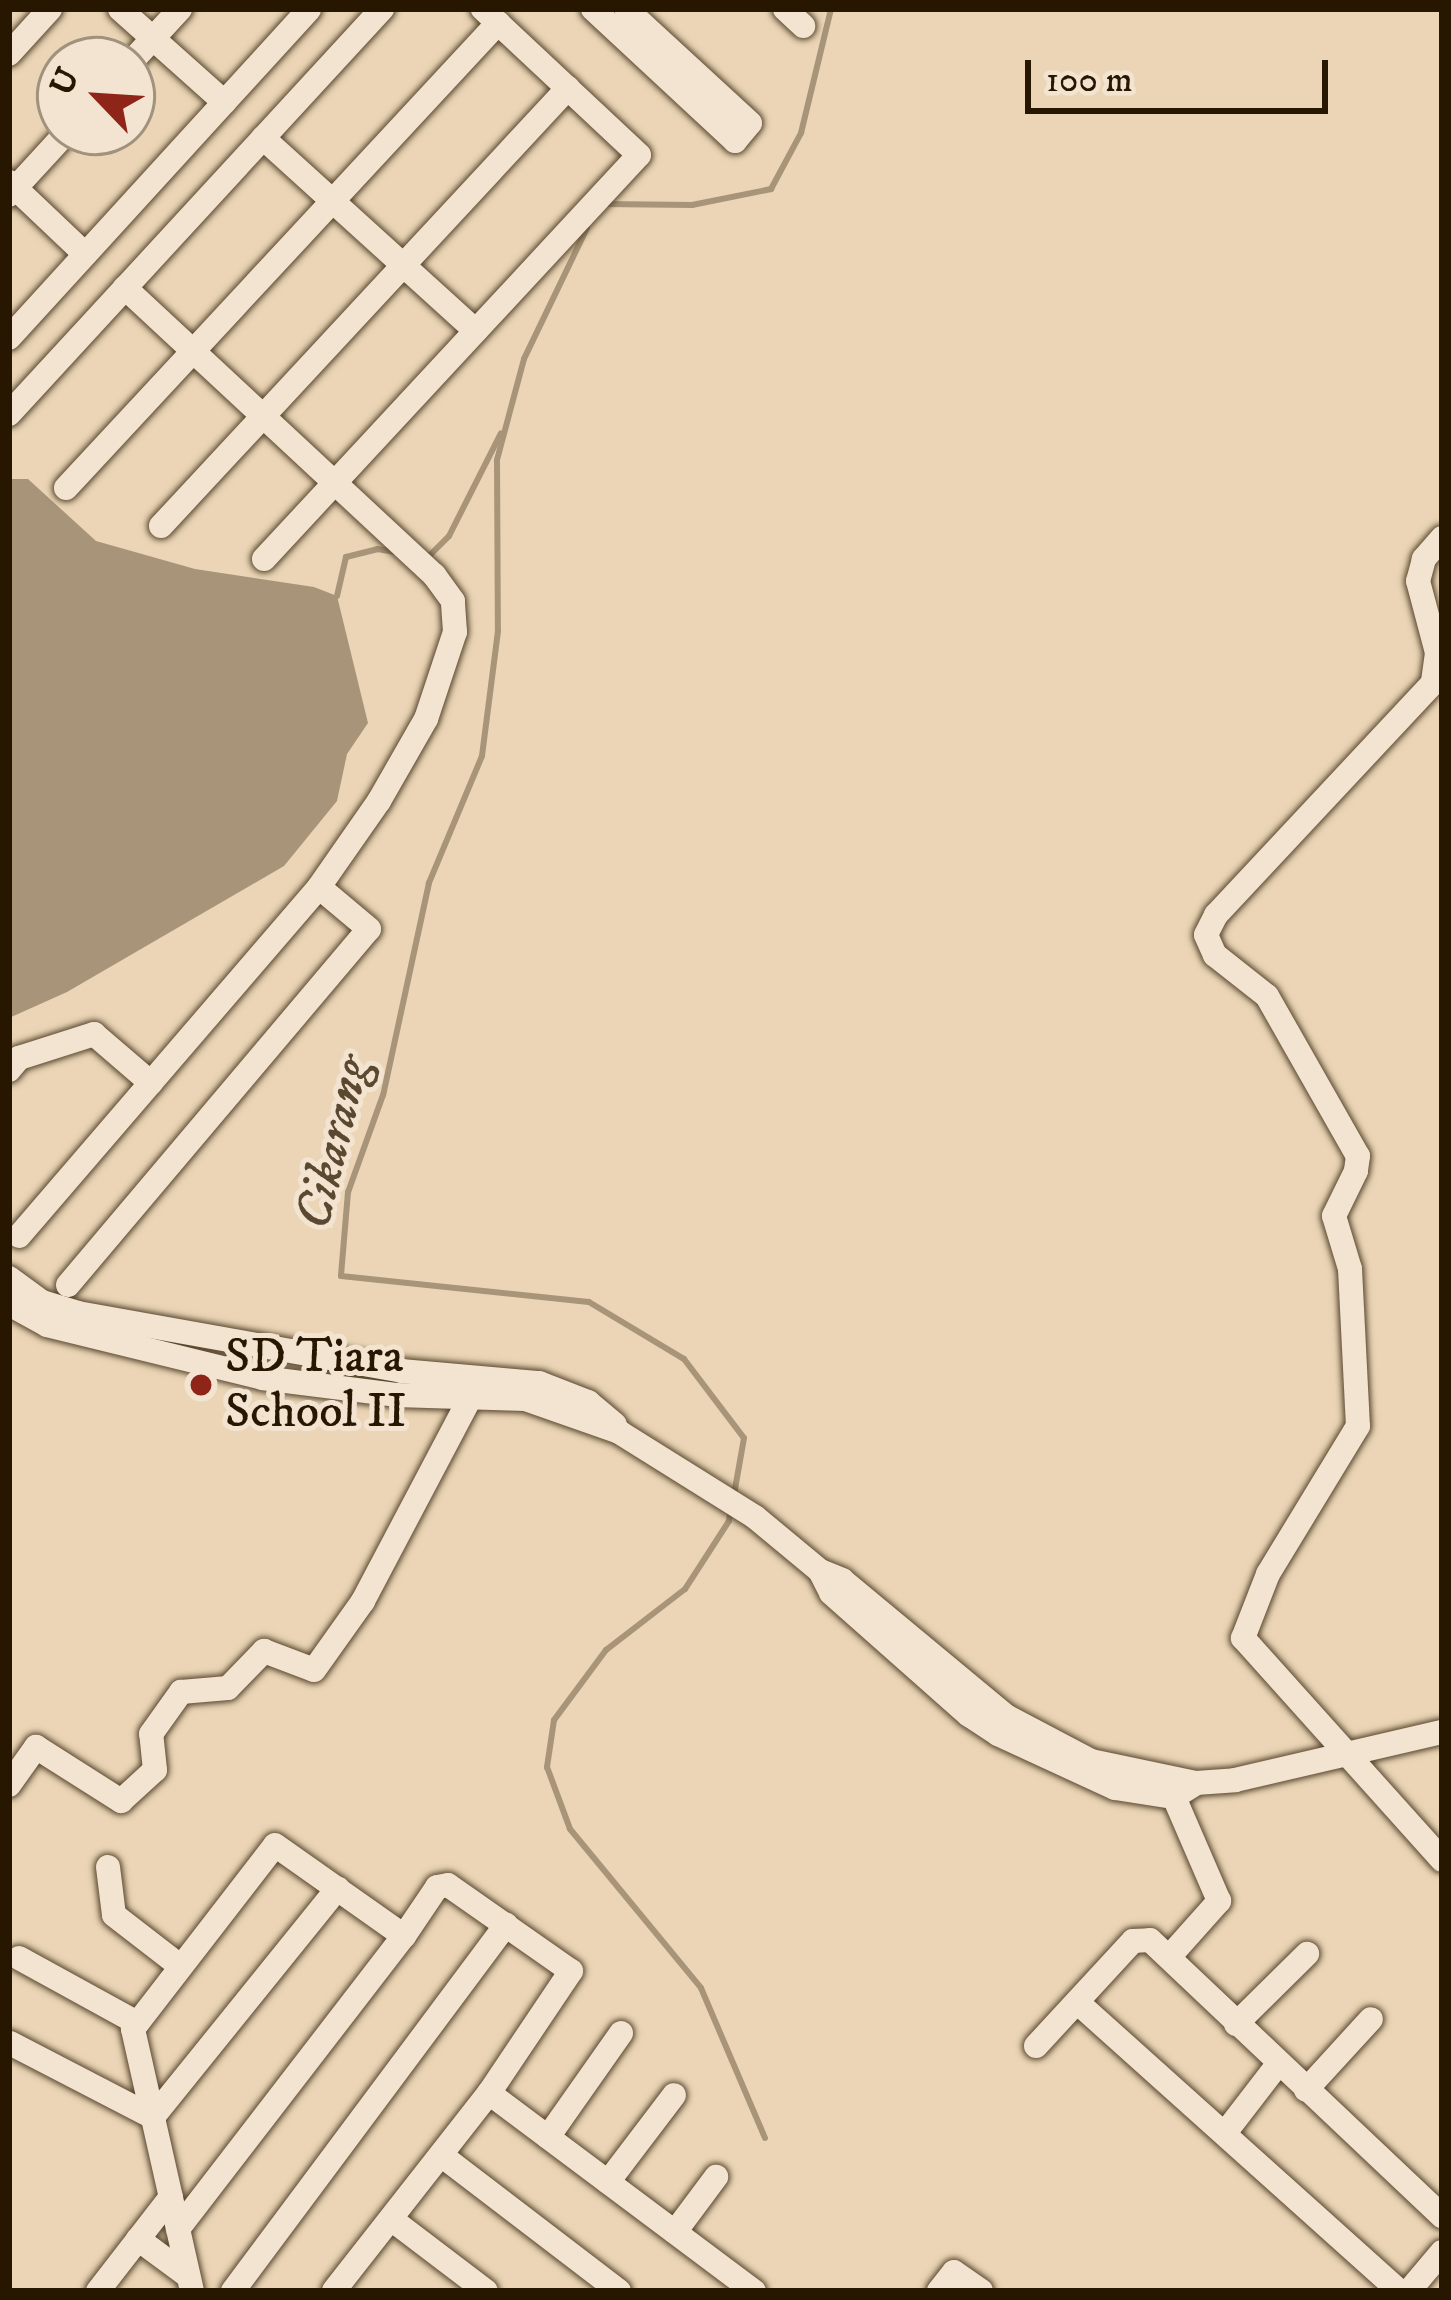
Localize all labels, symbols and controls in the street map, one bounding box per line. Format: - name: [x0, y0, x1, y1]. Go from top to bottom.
- north arrow: [36, 36, 156, 156]
- scale bar: [1031, 36, 1334, 110]
- text: 100 m: [1046, 58, 1133, 103]
- text: U: [42, 62, 90, 102]
- water label: Cikarang: [283, 1050, 385, 1236]
- place label: SD Tiara School II: [225, 1328, 407, 1441]
- marker: SD Tiara School II: [188, 1372, 214, 1398]

